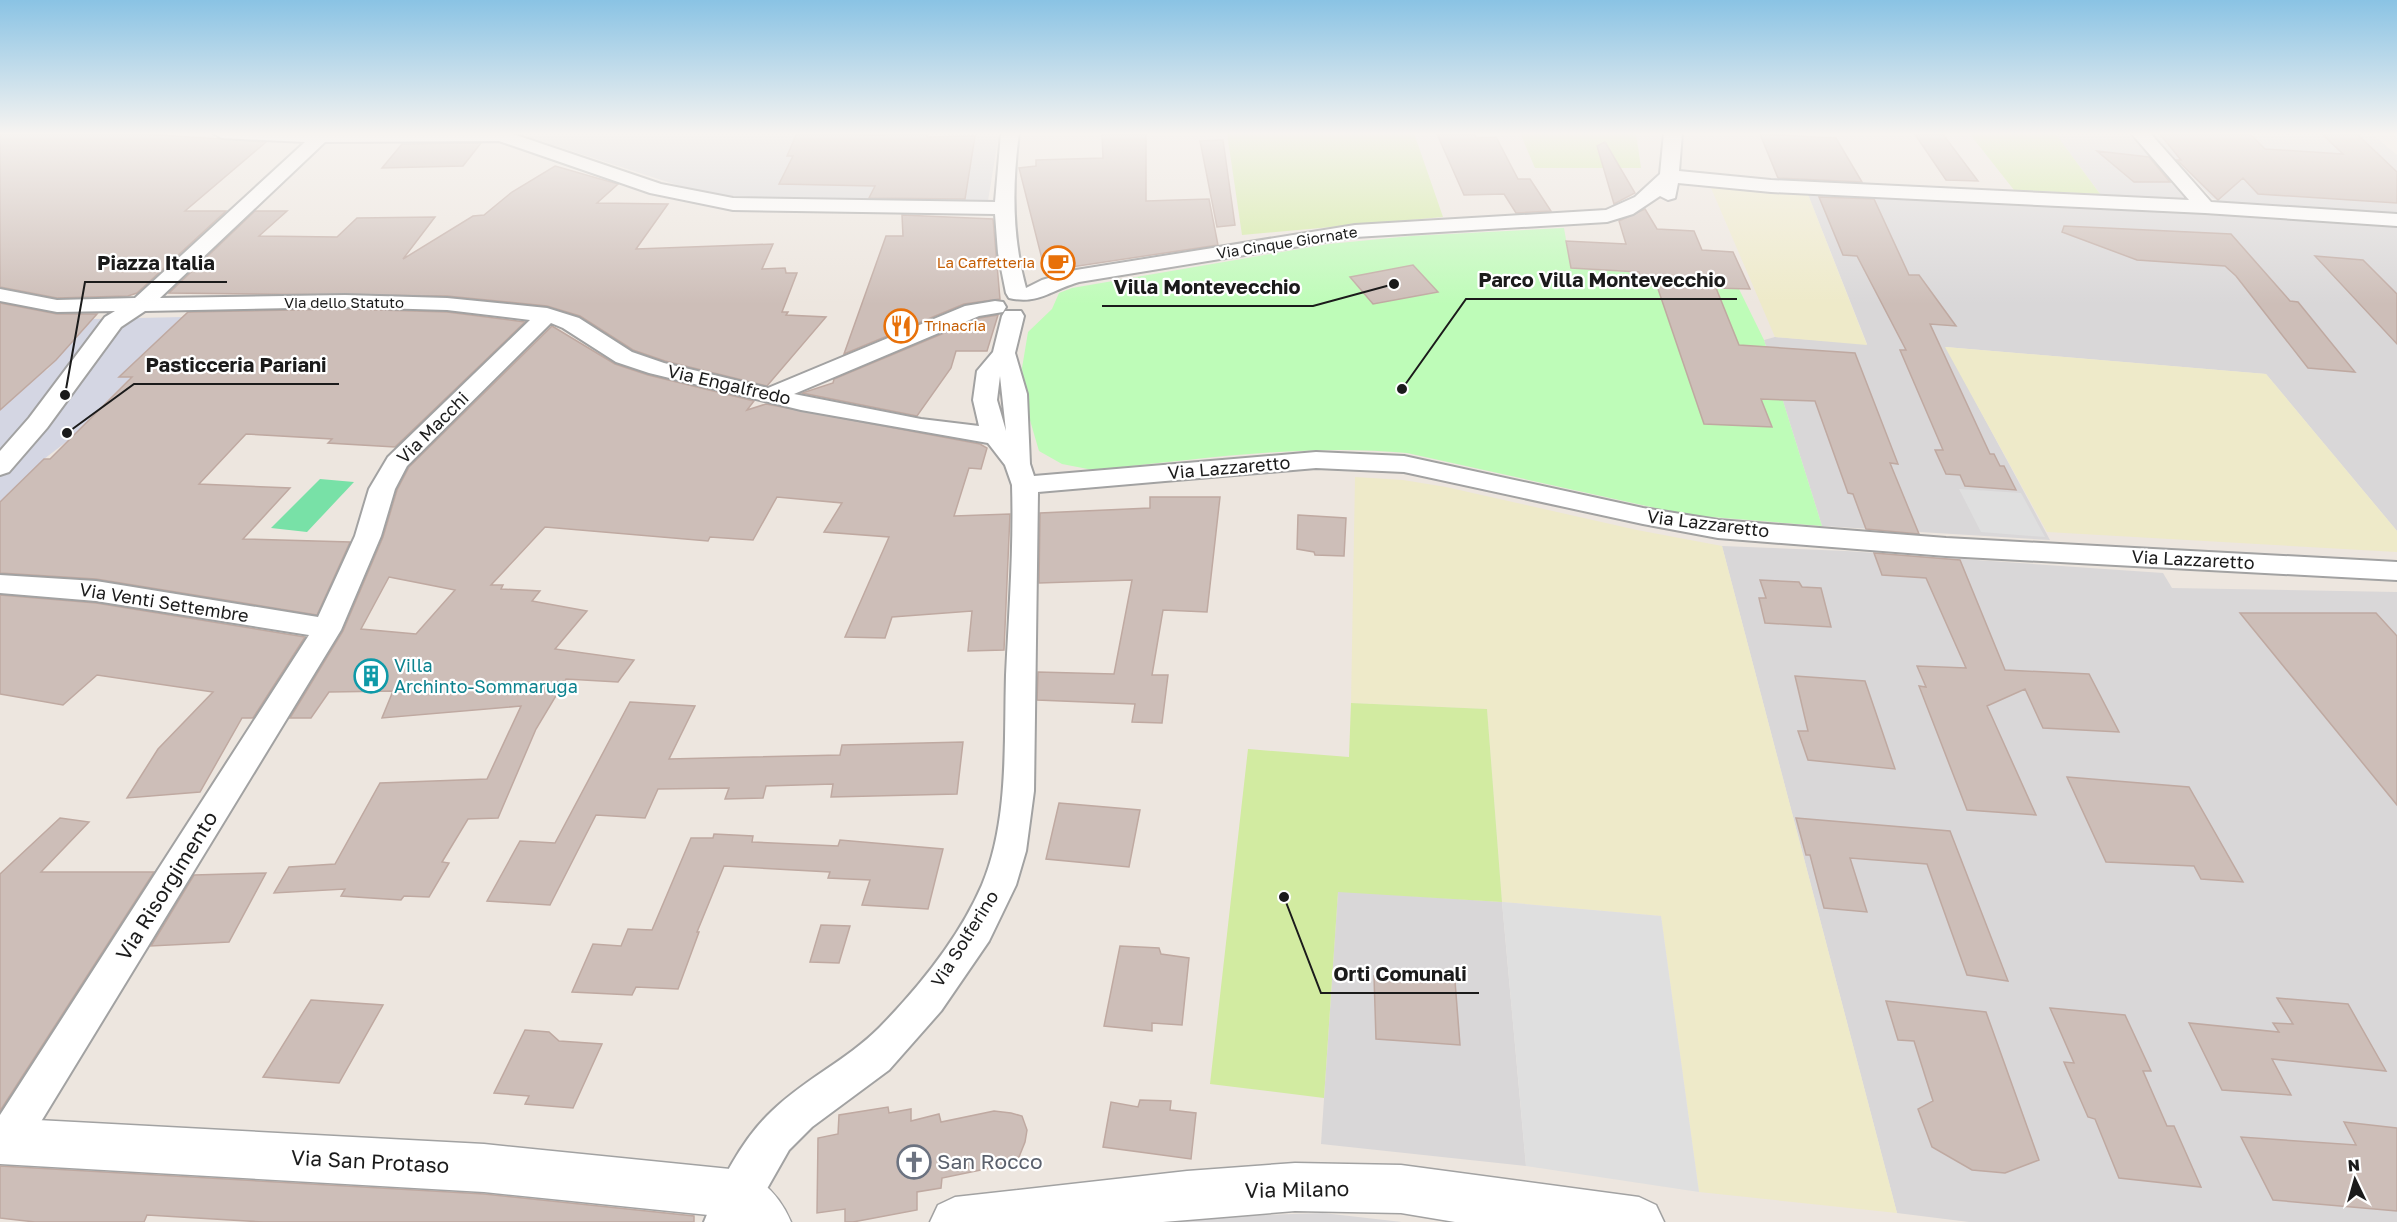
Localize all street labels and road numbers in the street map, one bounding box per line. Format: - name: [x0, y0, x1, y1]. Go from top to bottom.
- street label: Via Cinque Giornate: [1215, 222, 1359, 262]
- street label: Via dello Statuto: [284, 293, 404, 311]
- street label: Via Engalfredo: [665, 359, 793, 409]
- street label: Via Macchi: [392, 387, 473, 468]
- street label: Via Lazzaretto: [1167, 451, 1291, 483]
- street label: Via Lazzaretto: [1646, 505, 1771, 541]
- street label: Via Lazzaretto: [2131, 545, 2255, 573]
- street label: Via Venti Settembre: [78, 578, 250, 626]
- street label: Via Risorgimento: [110, 806, 223, 965]
- street label: Via Solferino: [926, 886, 1003, 991]
- street label: Via San Protaso: [290, 1144, 450, 1178]
- street label: Via Milano: [1244, 1175, 1350, 1203]

